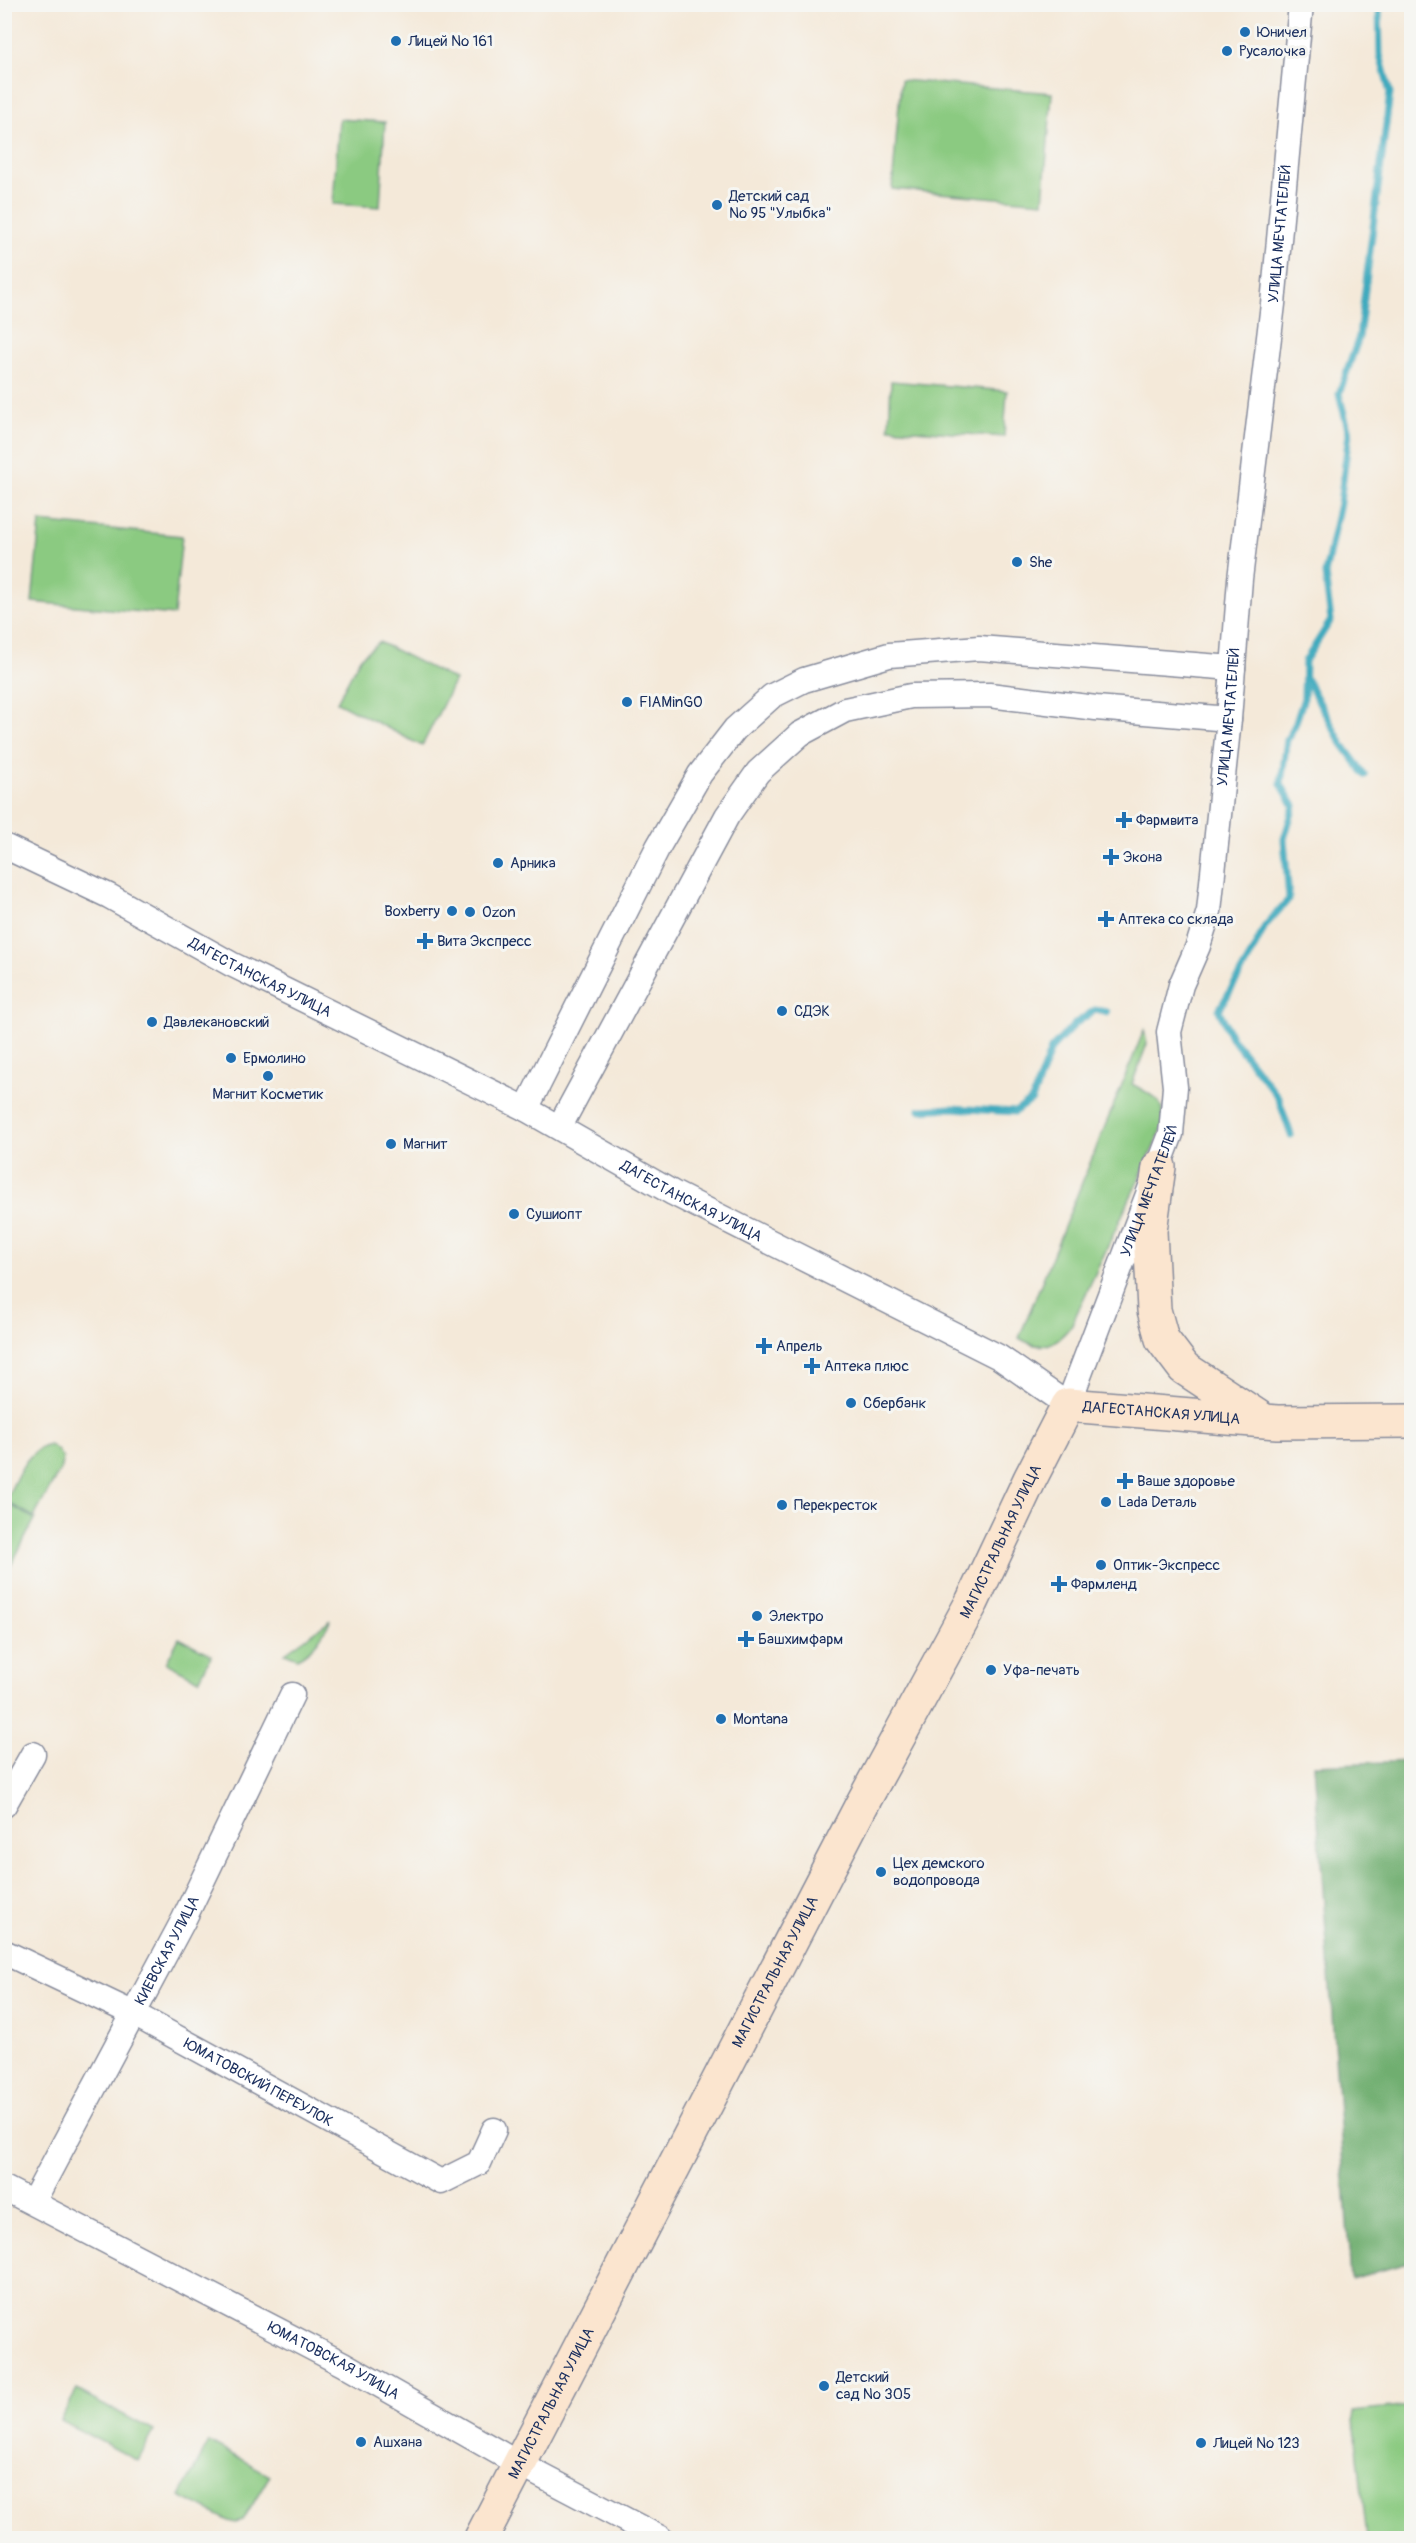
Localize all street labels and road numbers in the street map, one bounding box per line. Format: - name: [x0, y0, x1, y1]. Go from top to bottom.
- street label: УЛИЦА МЕЧТАТЕЛЕЙ: [1264, 164, 1296, 304]
- street label: УЛИЦА МЕЧТАТЕЛЕЙ: [1213, 647, 1245, 787]
- street label: ДАГЕСТАНСКАЯ УЛИЦА: [184, 933, 335, 1022]
- street label: УЛИЦА МЕЧТАТЕЛЕЙ: [1116, 1125, 1182, 1259]
- street label: ДАГЕСТАНСКАЯ УЛИЦА: [616, 1156, 766, 1246]
- street label: ДАГЕСТАНСКАЯ УЛИЦА: [1081, 1397, 1241, 1429]
- street label: МАГИСТРАЛЬНАЯ УЛИЦА: [956, 1461, 1046, 1622]
- street label: КИЕВСКАЯ УЛИЦА: [131, 1893, 204, 2009]
- street label: МАГИСТРАЛЬНАЯ УЛИЦА: [728, 1893, 823, 2051]
- street label: ЮМАТОВСКИЙ ПЕРЕУЛОК: [180, 2034, 336, 2131]
- street label: ЮМАТОВСКАЯ УЛИЦА: [264, 2318, 403, 2404]
- street label: МАГИСТРАЛЬНАЯ УЛИЦА: [504, 2324, 599, 2482]

